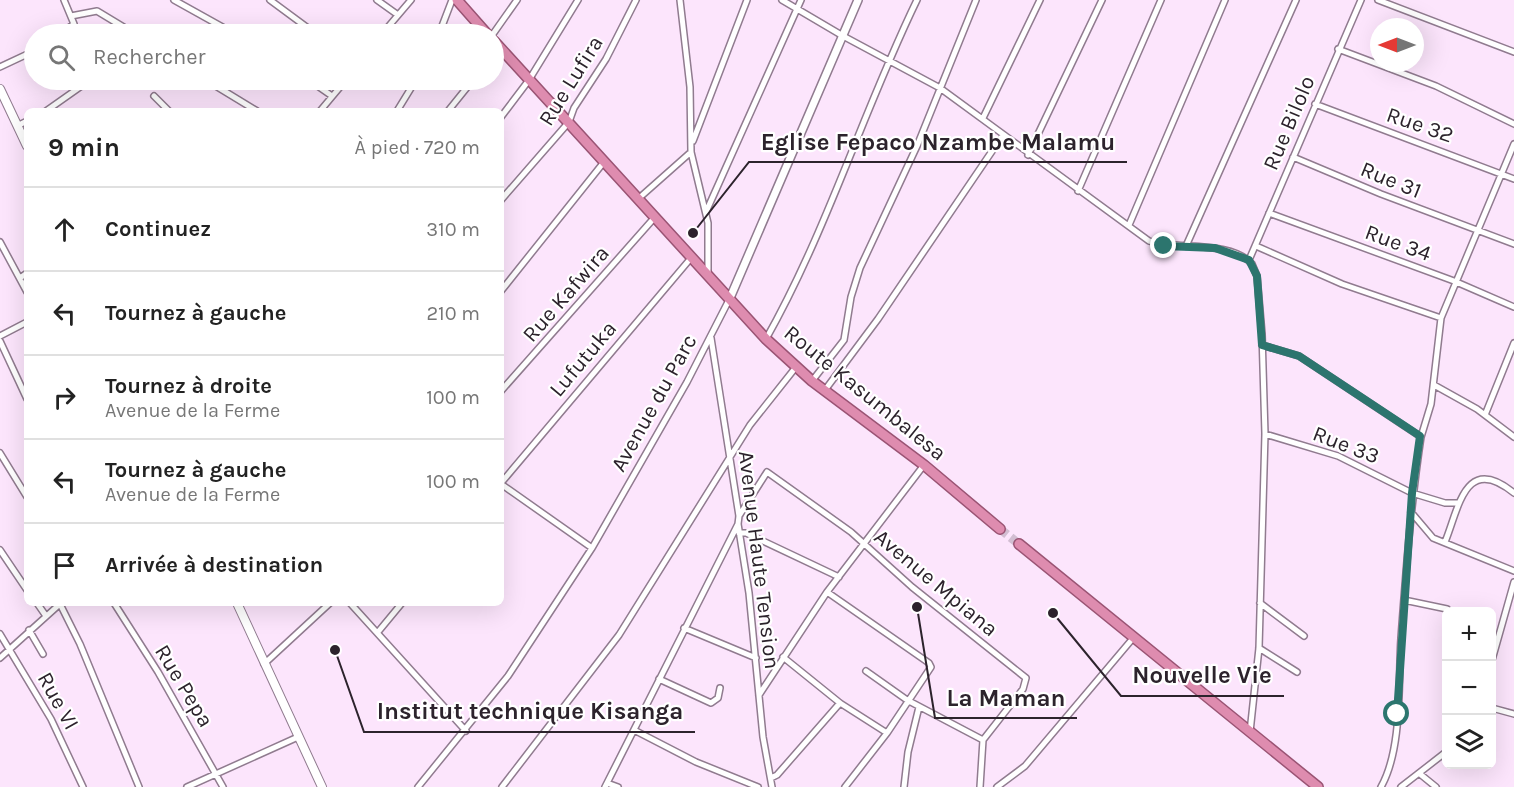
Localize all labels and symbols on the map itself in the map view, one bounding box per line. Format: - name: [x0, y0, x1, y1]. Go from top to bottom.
- north arrow: [1370, 18, 1424, 72]
- street label: Rue Lufira: [533, 31, 609, 131]
- street label: Rue Bilolo: [1258, 72, 1320, 174]
- street label: Rue 32: [1383, 101, 1457, 149]
- callout: Eglise Fepaco Nzambe Malamu: [749, 120, 1127, 162]
- text: Eglise Fepaco Nzambe Malamu: [761, 128, 1115, 156]
- street label: Rue 31: [1357, 156, 1425, 204]
- street label: Rue 34: [1361, 219, 1435, 267]
- route end: [1150, 232, 1176, 258]
- street label: Rue Kafwira: [517, 241, 615, 347]
- street label: Lufutuka: [544, 316, 622, 402]
- street label: Route Kasumbalesa: [779, 320, 951, 466]
- street label: Avenue du Parc: [606, 330, 702, 476]
- street label: Rue 33: [1309, 420, 1383, 470]
- street label: Avenue Haute Tension: [733, 449, 785, 671]
- street label: Avenue Mpiana: [869, 524, 1003, 642]
- street label: Rue Pepa: [149, 640, 219, 732]
- callout: Nouvelle Vie: [1121, 654, 1284, 696]
- text: Nouvelle Vie: [1132, 661, 1272, 689]
- street label: Rue VI: [32, 668, 84, 734]
- callout: La Maman: [935, 676, 1077, 718]
- text: La Maman: [947, 684, 1065, 712]
- callout: Institut technique Kisanga: [364, 690, 695, 732]
- text: Institut technique Kisanga: [377, 697, 683, 725]
- route start: [1383, 700, 1409, 726]

